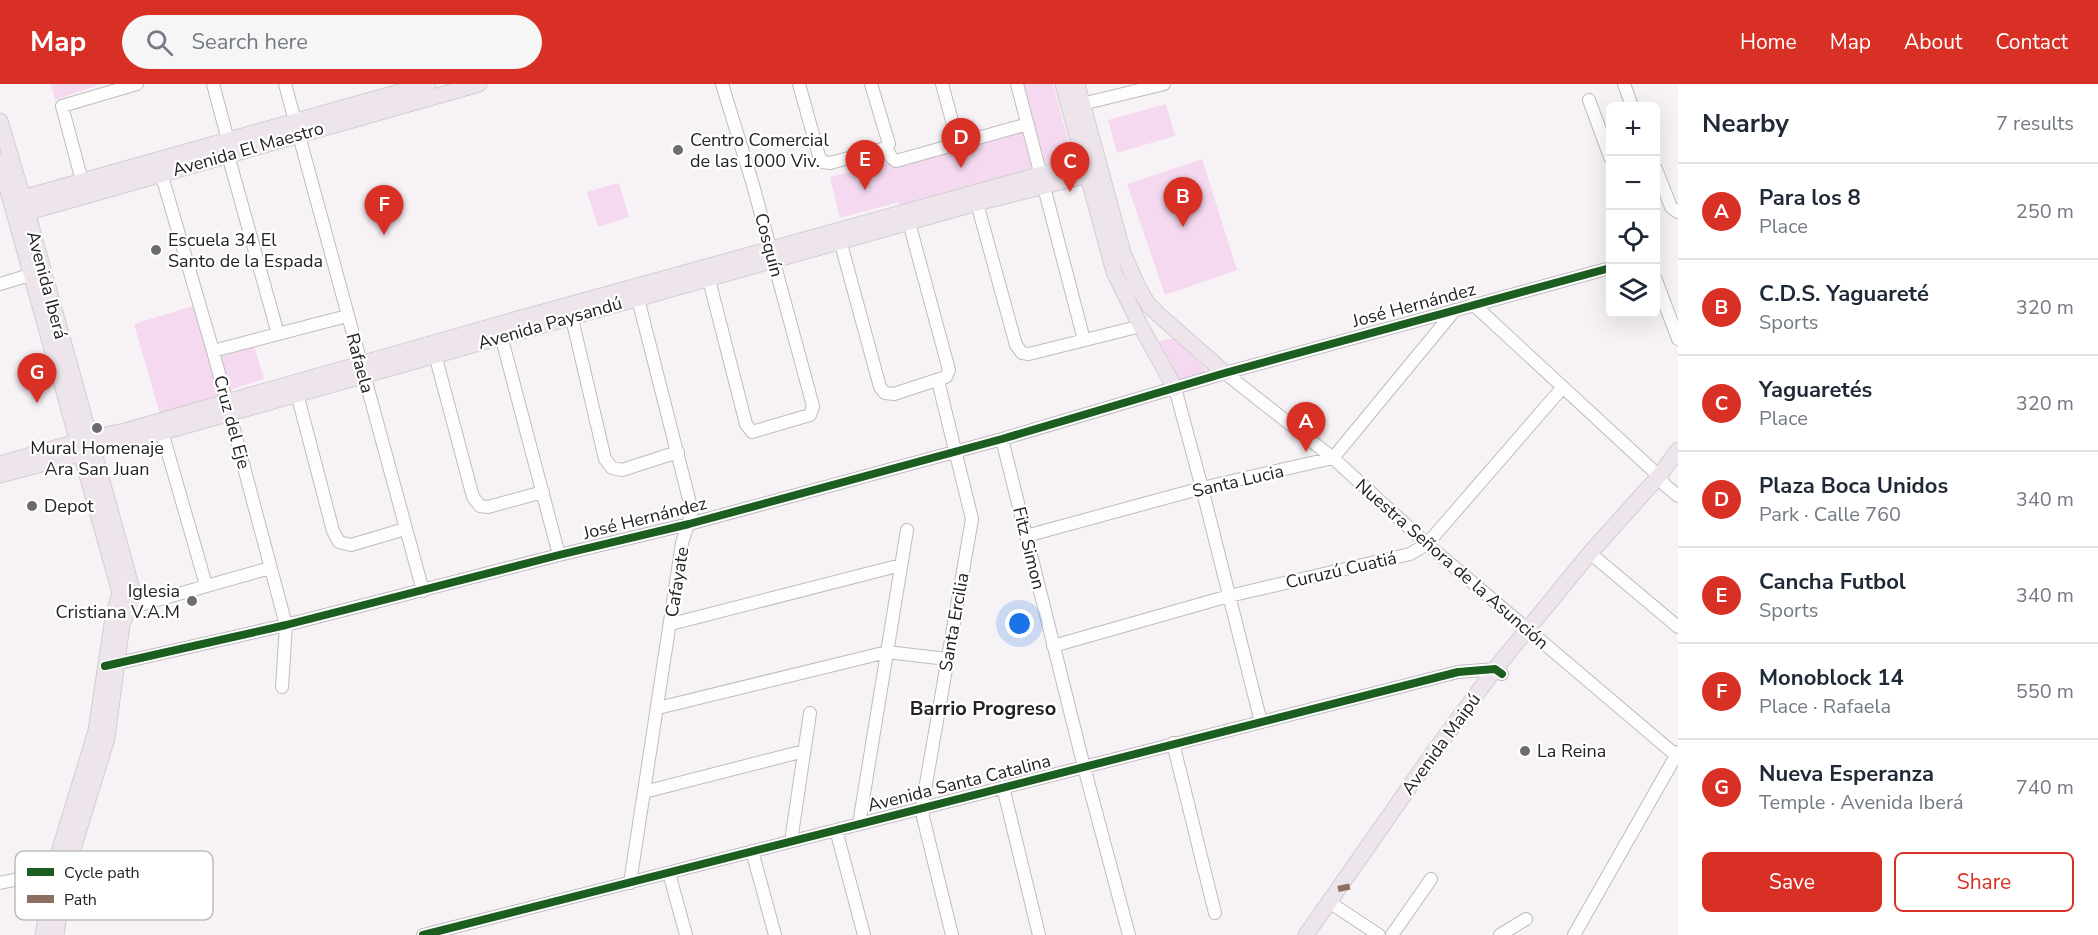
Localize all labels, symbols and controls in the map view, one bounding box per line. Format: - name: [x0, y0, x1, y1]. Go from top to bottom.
- search box: [122, 15, 542, 69]
- text: Map: [30, 23, 86, 61]
- icon: search: [143, 26, 176, 59]
- text: Search here: [191, 27, 308, 57]
- text: Home: [1740, 28, 1797, 56]
- text: Map: [1830, 28, 1871, 56]
- text: About: [1904, 28, 1962, 56]
- text: Contact: [1995, 28, 2068, 56]
- map controls: [1606, 102, 1660, 318]
- button: +: [1606, 102, 1660, 156]
- text: Nearby: [1702, 106, 1789, 141]
- text: 7 results: [1996, 110, 2074, 137]
- street label: Avenida El Maestro: [169, 116, 327, 182]
- pin: D: [942, 118, 980, 168]
- place label: Centro Comercial de las 1000 Viv.: [690, 128, 829, 173]
- pin: E: [846, 141, 884, 190]
- pin: C: [1050, 142, 1090, 192]
- marker: Centro Comercial de las 1000 Viv.: [671, 143, 685, 157]
- button: −: [1606, 156, 1660, 210]
- pin: B: [1164, 178, 1202, 227]
- text: Para los 8: [1759, 183, 1861, 213]
- pin: F: [364, 186, 404, 235]
- text: A: [1714, 198, 1729, 225]
- text: 250 m: [2016, 198, 2074, 225]
- street label: Cosquín: [749, 210, 789, 280]
- button: locate: [1606, 210, 1660, 264]
- text: Place: [1759, 213, 1808, 240]
- street label: Avenida Iberá: [21, 228, 73, 342]
- place label: Escuela 34 El Santo de la Espada: [168, 228, 323, 273]
- marker: Escuela 34 El Santo de la Espada: [149, 243, 163, 257]
- button: layers: [1606, 264, 1660, 318]
- street label: José Hernández: [1349, 277, 1478, 333]
- text: C.D.S. Yaguareté: [1759, 279, 1929, 309]
- street label: Avenida Paysandú: [475, 291, 625, 355]
- text: B: [1715, 294, 1728, 321]
- text: 320 m: [2016, 294, 2074, 321]
- text: Sports: [1759, 309, 1818, 336]
- street label: Rafaela: [340, 330, 380, 396]
- pin: G: [18, 354, 57, 403]
- street label: Cruz del Eje: [208, 373, 256, 471]
- text: Yaguaretés: [1759, 375, 1872, 405]
- text: C: [1715, 390, 1728, 417]
- text: 320 m: [2016, 390, 2074, 417]
- pin: A: [1286, 402, 1326, 452]
- text: Place: [1759, 405, 1808, 432]
- marker: Mural Homenaje Ara San Juan: [90, 421, 104, 435]
- place label: Mural Homenaje Ara San Juan: [30, 436, 164, 481]
- street label: Santa Lucia: [1190, 459, 1286, 503]
- text: Plaza Boca Unidos: [1759, 471, 1948, 501]
- street label: Nuestra Señora de la Asunción: [1350, 473, 1554, 655]
- text: D: [1714, 486, 1729, 513]
- text: 340 m: [2016, 486, 2074, 513]
- street label: José Hernández: [580, 491, 709, 545]
- place label: Depot: [44, 494, 94, 518]
- marker: Depot: [25, 499, 39, 513]
- text: Park · Calle 760: [1759, 501, 1901, 528]
- street label: Fitz Simon: [1007, 504, 1051, 592]
- street label: Cafayate: [660, 545, 694, 619]
- street label: Curuzú Cuatiá: [1283, 546, 1399, 594]
- text: Cancha Futbol: [1759, 567, 1906, 597]
- street label: Santa Ercilia: [934, 571, 974, 673]
- place label: Iglesia Cristiana V.A.M: [55, 579, 180, 624]
- text: E: [1716, 582, 1727, 609]
- text: 340 m: [2016, 582, 2074, 609]
- marker: Iglesia Cristiana V.A.M: [185, 594, 199, 608]
- text: Sports: [1759, 597, 1818, 624]
- your location: [1005, 609, 1034, 638]
- text: Monoblock 14: [1759, 663, 1904, 693]
- text: F: [1716, 678, 1727, 705]
- text: 550 m: [2016, 678, 2074, 705]
- street label: Avenida Maipú: [1396, 688, 1486, 800]
- text: Place · Rafaela: [1759, 693, 1891, 720]
- district label: Barrio Progreso: [910, 695, 1056, 722]
- place label: La Reina: [1537, 739, 1606, 763]
- marker: La Reina: [1518, 744, 1532, 758]
- street label: Avenida Santa Catalina: [865, 749, 1053, 817]
- text: Nueva Esperanza: [1759, 759, 1934, 789]
- text: G: [1714, 774, 1729, 801]
- text: 740 m: [2016, 774, 2074, 801]
- text: Temple · Avenida Iberá: [1759, 789, 1964, 816]
- legend: [15, 851, 213, 920]
- button: Save: [1702, 852, 1882, 912]
- button: Share: [1894, 852, 2074, 912]
- text: Cycle path: [64, 862, 140, 884]
- text: Path: [64, 889, 97, 911]

